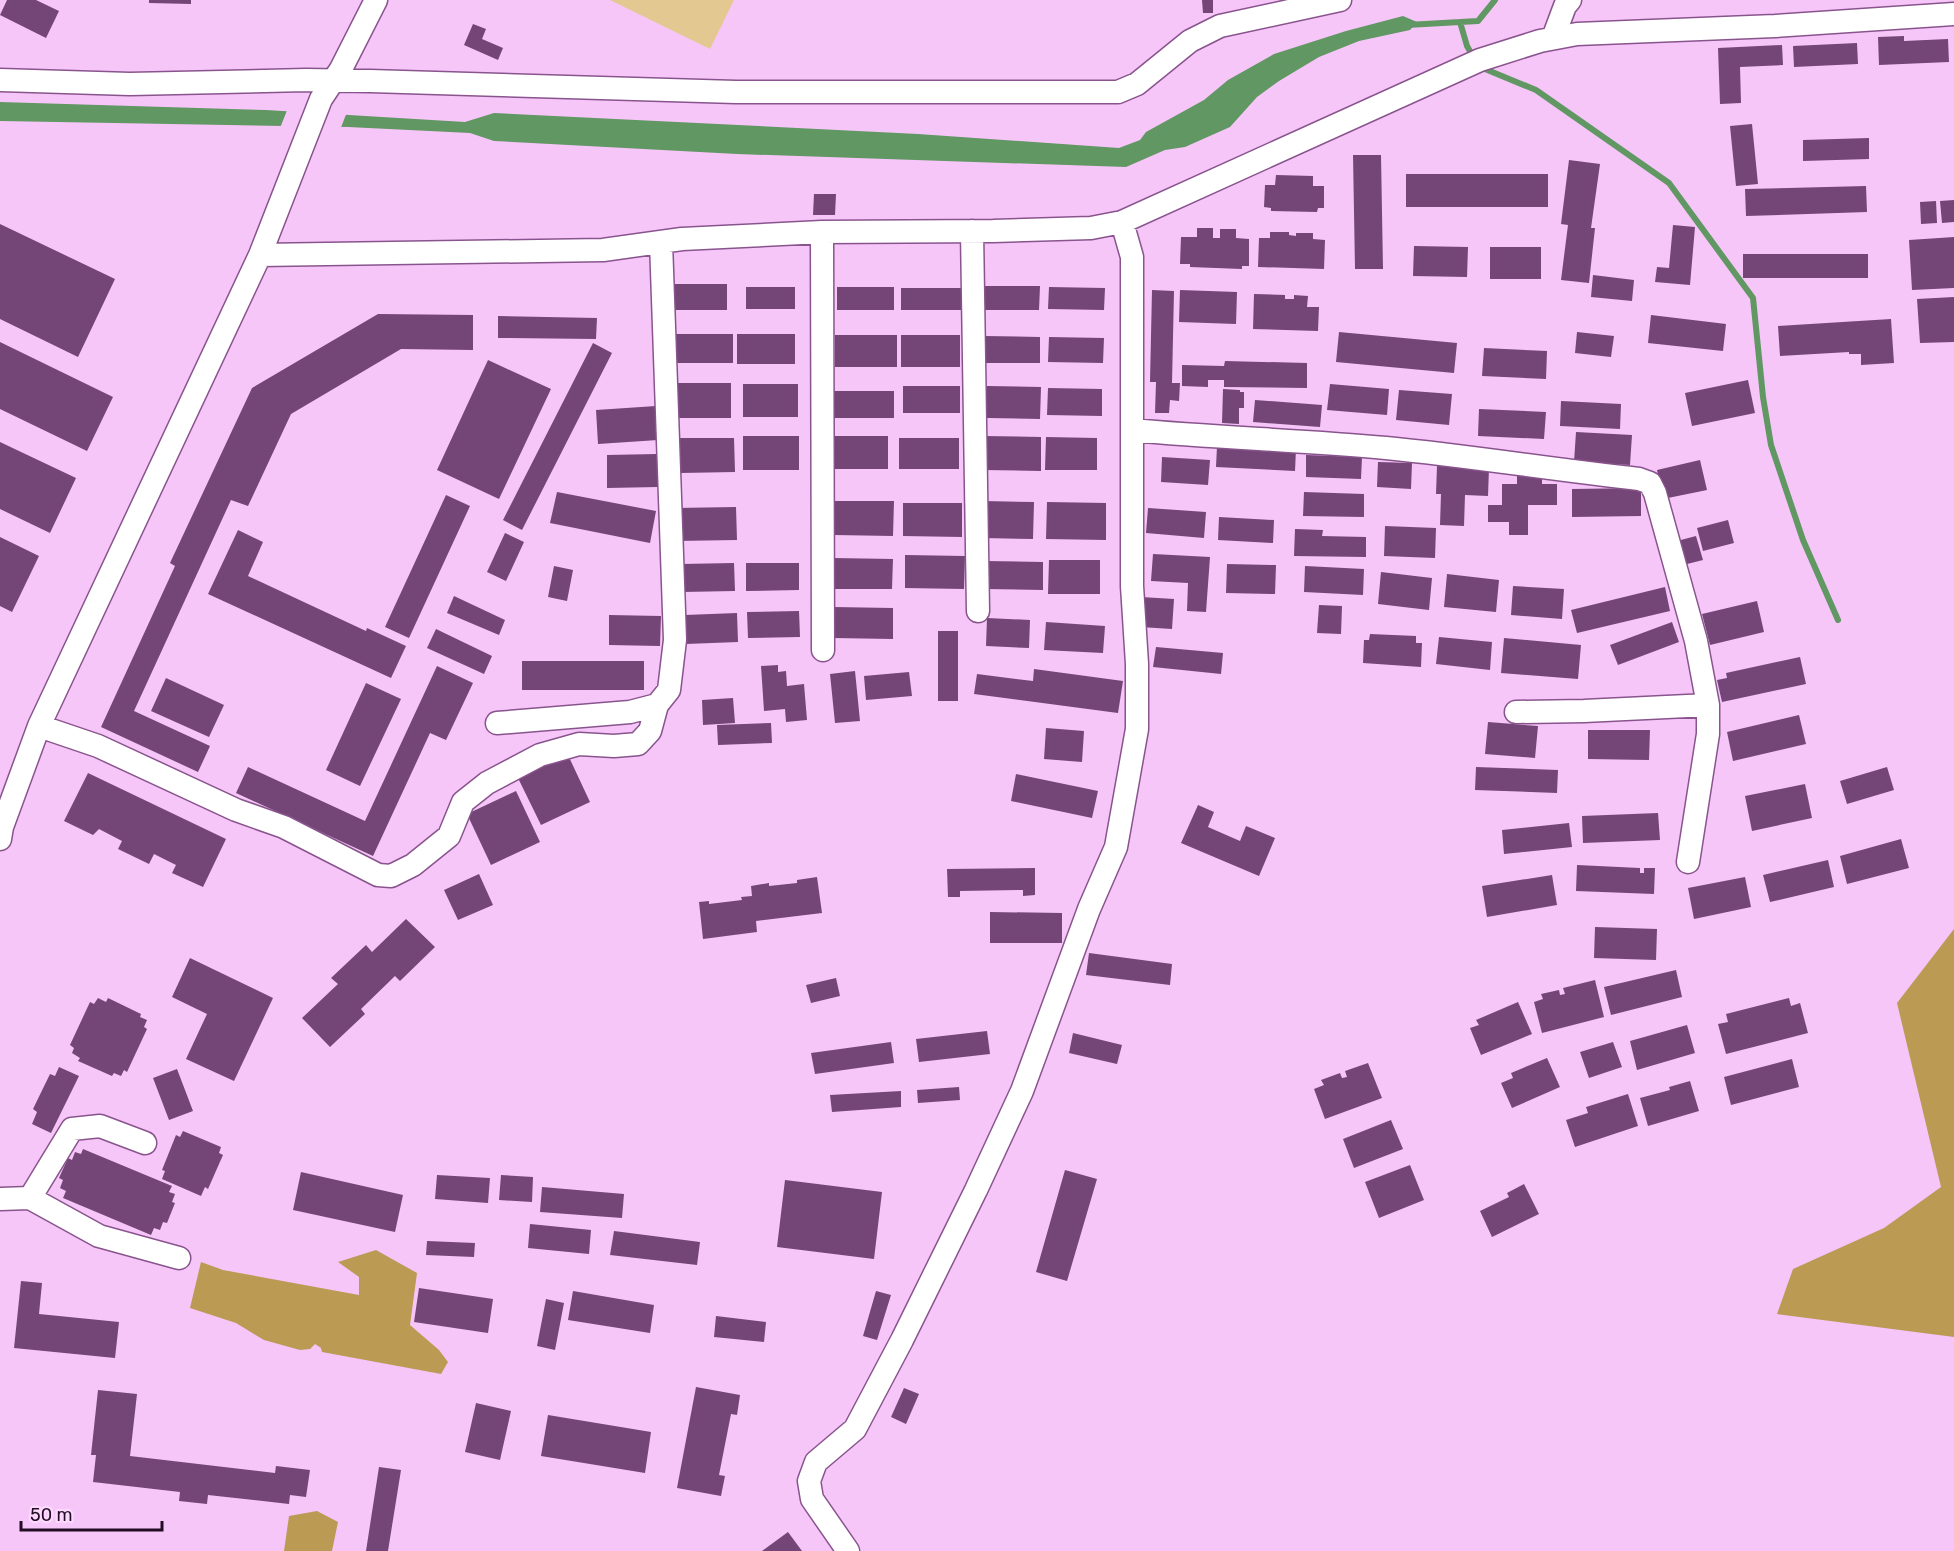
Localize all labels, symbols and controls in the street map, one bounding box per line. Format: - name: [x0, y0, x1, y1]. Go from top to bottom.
- scale bar: [21, 1494, 162, 1532]
- text: 50 m: [30, 1504, 73, 1526]

